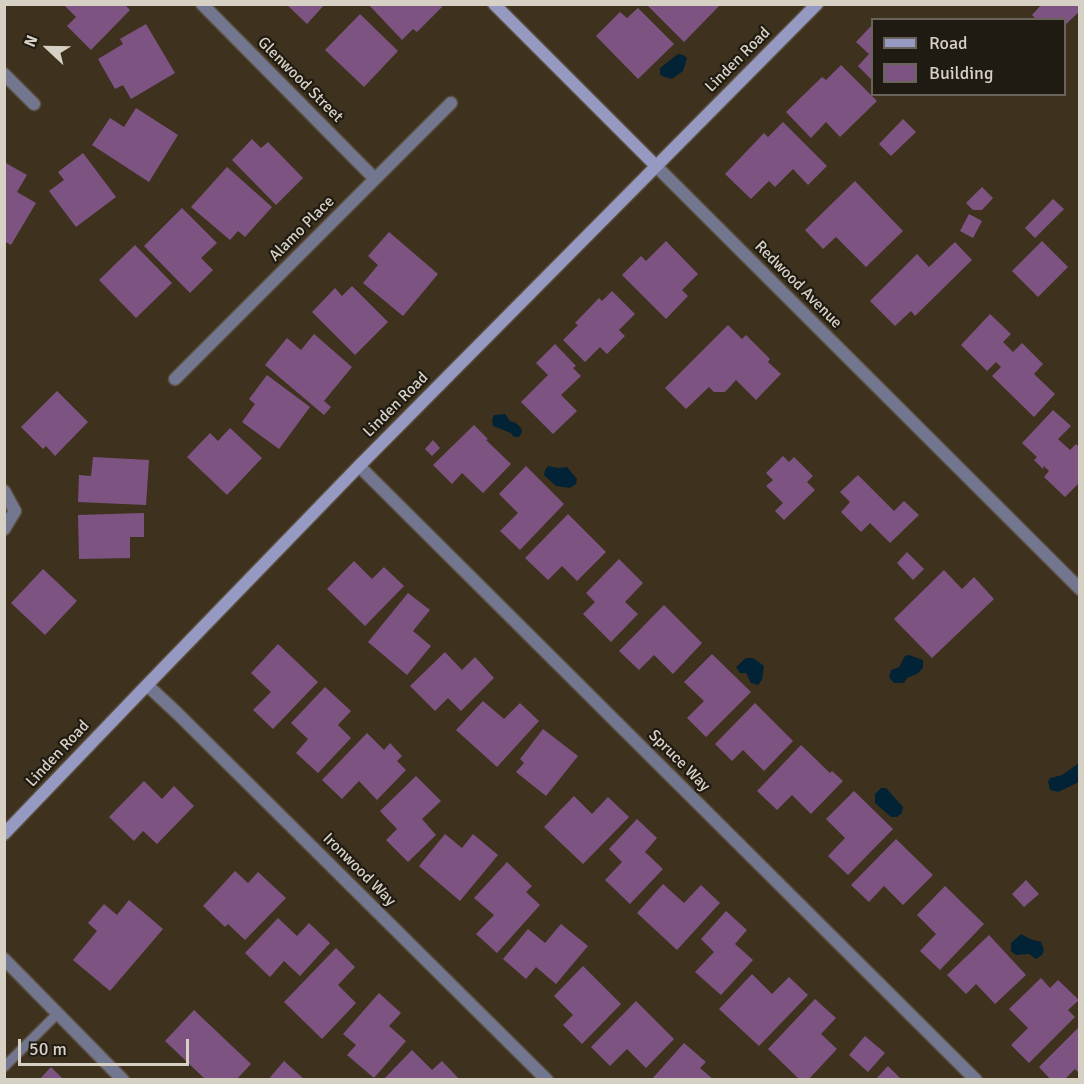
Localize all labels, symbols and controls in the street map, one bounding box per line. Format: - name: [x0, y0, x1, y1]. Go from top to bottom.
- north arrow: [18, 18, 78, 78]
- legend: [871, 18, 1066, 96]
- street label: Linden Road: [701, 23, 775, 97]
- text: N: [20, 32, 43, 50]
- text: Road: [929, 32, 968, 54]
- street label: Glenwood Street: [253, 33, 347, 127]
- text: Building: [929, 62, 993, 84]
- street label: Alamo Place: [265, 192, 339, 266]
- street label: Redwood Avenue: [750, 237, 846, 333]
- street label: Linden Road: [359, 368, 433, 442]
- street label: Linden Road: [22, 717, 94, 791]
- street label: Spruce Way: [644, 726, 714, 796]
- street label: Ironwood Way: [318, 829, 400, 911]
- scale bar: [21, 1027, 192, 1065]
- text: 50 m: [29, 1038, 67, 1060]

